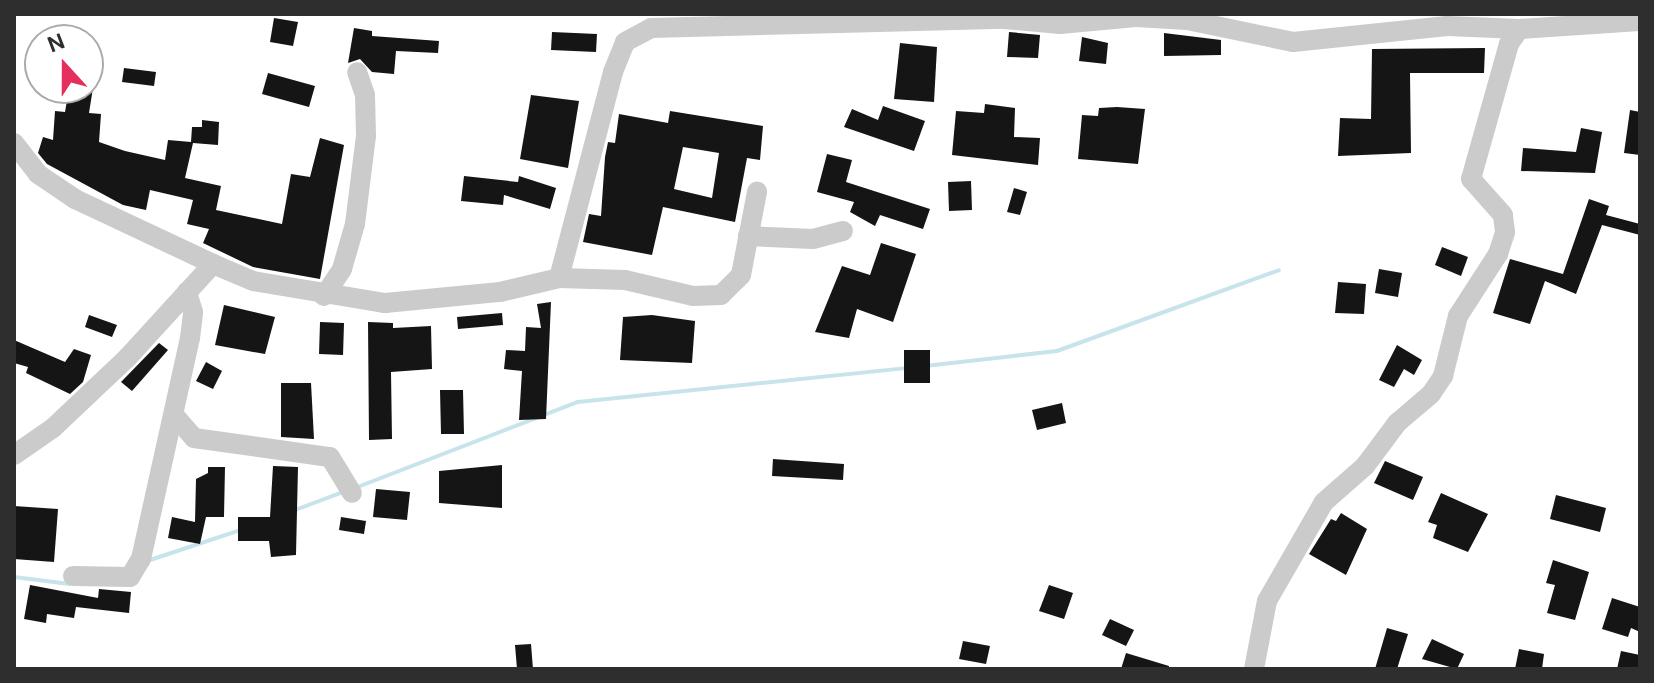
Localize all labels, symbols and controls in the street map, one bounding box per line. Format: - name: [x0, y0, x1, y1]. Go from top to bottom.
- north arrow: [24, 24, 104, 104]
- text: N: [43, 27, 69, 59]

